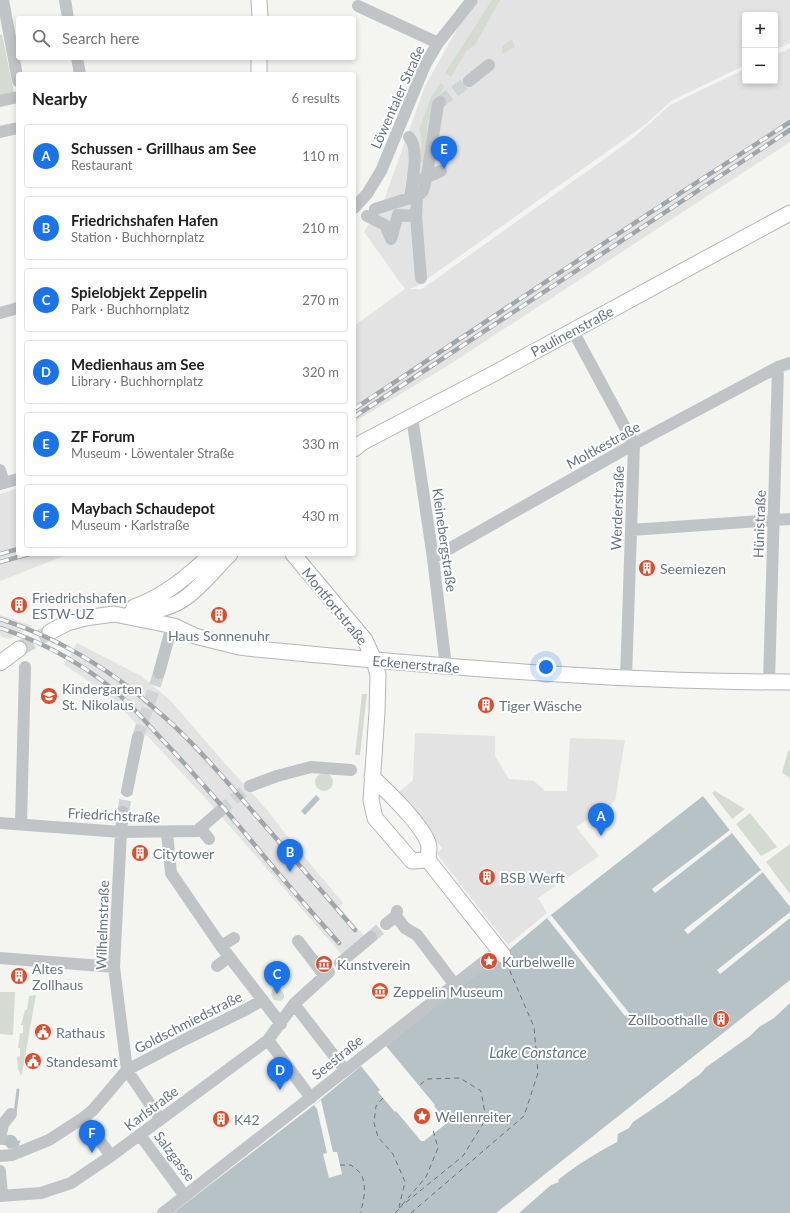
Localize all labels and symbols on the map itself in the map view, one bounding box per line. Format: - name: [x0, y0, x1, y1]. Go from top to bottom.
- street label: Löwentaler Straße: [367, 43, 427, 151]
- pin: E: [431, 136, 457, 169]
- street label: Paulinenstraße: [528, 302, 616, 360]
- street label: Moltkestraße: [563, 418, 643, 472]
- street label: Werderstraße: [607, 465, 627, 551]
- street label: Kleinebergstraße: [429, 487, 461, 593]
- street label: Hünistraße: [749, 490, 769, 558]
- building icon: Seemiezen: [637, 558, 657, 578]
- place label: Seemiezen: [660, 560, 726, 577]
- street label: Montfortstraße: [299, 564, 371, 648]
- place label: Friedrichshafen ESTW-UZ: [32, 589, 127, 622]
- building icon: Friedrichshafen ESTW-UZ: [9, 595, 29, 615]
- building icon: Haus Sonnenuhr: [209, 605, 229, 625]
- place label: Haus Sonnenuhr: [168, 627, 270, 644]
- street label: Eckenerstraße: [372, 652, 460, 676]
- your location: [536, 657, 556, 677]
- place label: Kindergarten St. Nikolaus: [62, 680, 142, 713]
- school or university icon: Kindergarten St. Nikolaus: [39, 686, 59, 706]
- building icon: Tiger Wäsche: [476, 695, 496, 715]
- place label: Tiger Wäsche: [499, 697, 582, 714]
- pin: A: [588, 803, 614, 836]
- street label: Friedrichstraße: [67, 804, 161, 826]
- pin: B: [277, 839, 303, 872]
- building icon: Citytower: [130, 843, 150, 863]
- place label: Citytower: [153, 845, 214, 862]
- building icon: BSB Werft: [477, 867, 497, 887]
- place label: BSB Werft: [500, 869, 565, 886]
- street label: Wilhelmstraße: [92, 880, 112, 970]
- place icon: Kurbelwelle: [479, 951, 499, 971]
- place label: Kurbelwelle: [502, 953, 575, 970]
- museum icon: Kunstverein: [314, 954, 334, 974]
- place label: Kunstverein: [337, 956, 410, 973]
- place label: Altes Zollhaus: [32, 960, 83, 993]
- pin: C: [264, 961, 290, 994]
- building icon: Altes Zollhaus: [9, 966, 29, 986]
- museum icon: Zeppelin Museum: [370, 981, 390, 1001]
- place label: Zeppelin Museum: [393, 983, 503, 1000]
- street label: Goldschmiedstraße: [131, 988, 245, 1056]
- building icon: Zollboothalle: [711, 1009, 731, 1029]
- place label: Zollboothalle: [628, 1011, 708, 1028]
- public building icon: Rathaus: [33, 1022, 53, 1042]
- place label: Rathaus: [56, 1024, 105, 1041]
- street label: Seestraße: [308, 1031, 366, 1083]
- water label: Lake Constance: [489, 1043, 587, 1061]
- public building icon: Standesamt: [23, 1051, 43, 1071]
- place label: Standesamt: [46, 1053, 118, 1070]
- pin: D: [267, 1057, 293, 1090]
- street label: Karlstraße: [121, 1082, 181, 1134]
- place icon: Wellenreiter: [412, 1106, 432, 1126]
- place label: Wellenreiter: [435, 1108, 511, 1125]
- building icon: K42: [211, 1109, 231, 1129]
- place label: K42: [234, 1111, 260, 1128]
- pin: F: [79, 1120, 105, 1153]
- street label: Salzgasse: [151, 1128, 199, 1184]

